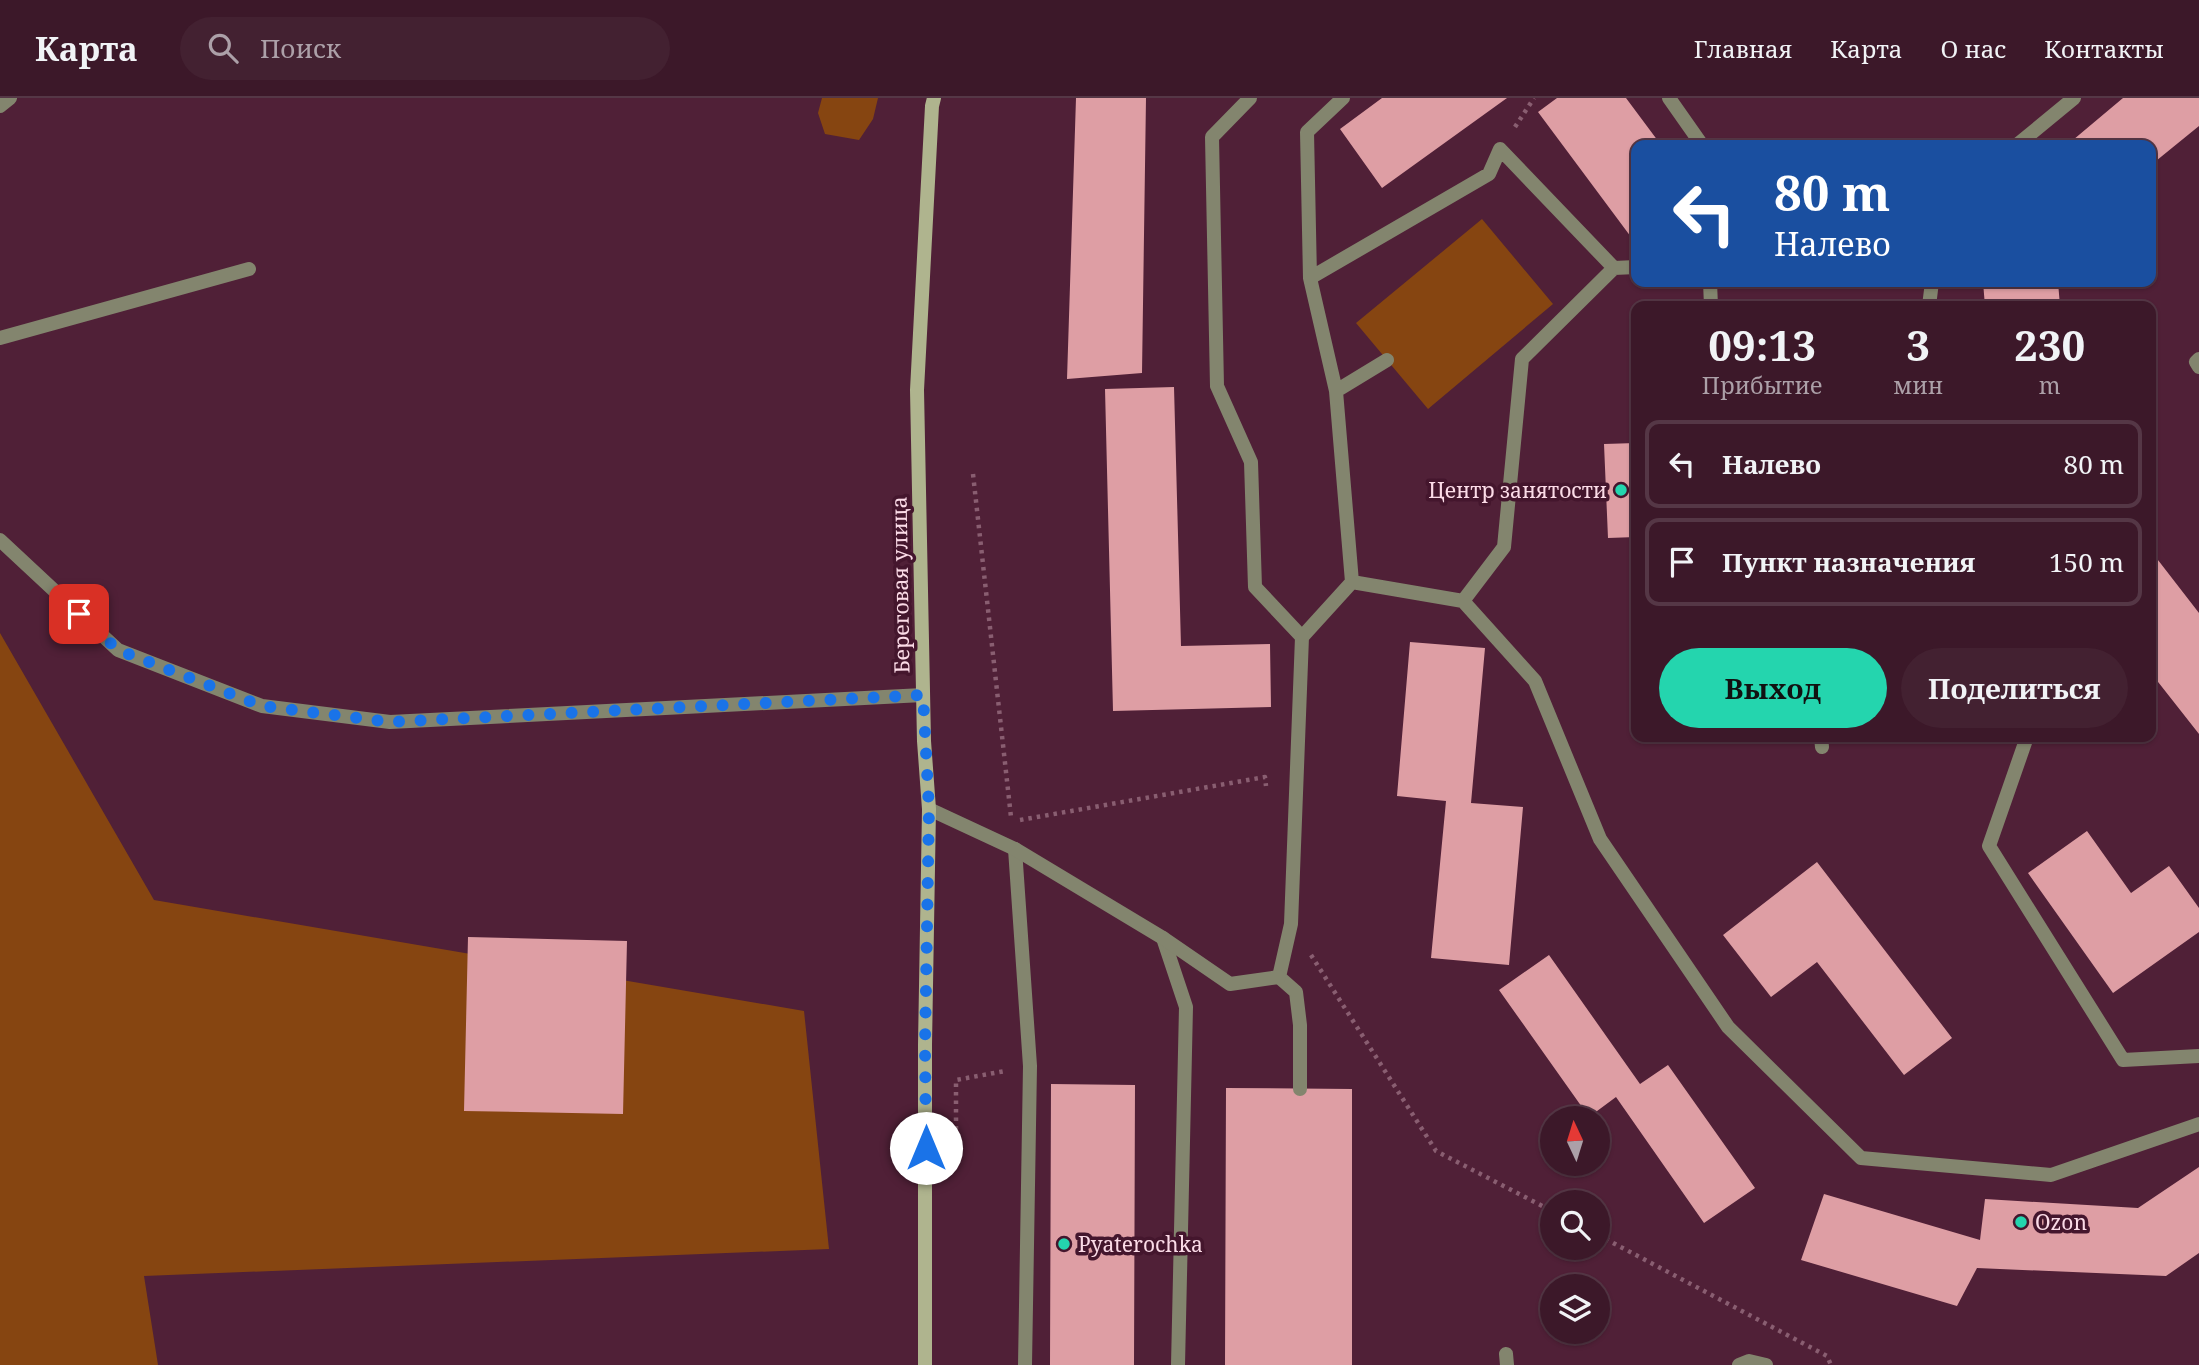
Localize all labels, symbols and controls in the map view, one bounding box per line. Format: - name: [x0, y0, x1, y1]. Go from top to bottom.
- search box: [180, 17, 670, 80]
- text: Карта: [35, 26, 138, 71]
- icon: search: [204, 29, 242, 67]
- text: Поиск: [260, 30, 341, 66]
- text: Главная: [1694, 32, 1792, 65]
- text: Карта: [1830, 32, 1903, 65]
- text: О нас: [1941, 32, 2006, 65]
- text: Контакты: [2044, 32, 2164, 65]
- text: 80 m: [1774, 159, 1890, 225]
- icon: left: [1659, 168, 1750, 259]
- text: Налево: [1774, 222, 1891, 265]
- text: 09:13: [1708, 316, 1816, 373]
- text: 3: [1906, 316, 1930, 373]
- text: 230: [2014, 316, 2085, 373]
- text: Прибытие: [1702, 369, 1822, 401]
- text: мин: [1893, 369, 1943, 401]
- text: m: [2039, 369, 2060, 401]
- icon: left: [1663, 445, 1701, 483]
- text: Налево: [1722, 446, 1821, 482]
- text: 80 m: [2064, 446, 2124, 482]
- place label: Центр занятости: [1428, 476, 1607, 504]
- marker: Центр занятости: [1613, 482, 1629, 498]
- street label: Береговая улица: [884, 496, 916, 674]
- icon: arrive: [1663, 543, 1701, 581]
- text: Пункт назначения: [1722, 544, 1975, 580]
- text: 150 m: [2049, 544, 2124, 580]
- pin: [49, 584, 109, 644]
- icon: arrive: [60, 595, 98, 633]
- button: Выход: [1659, 648, 1887, 728]
- button: Поделиться: [1901, 648, 2128, 728]
- north arrow: [1540, 1106, 1610, 1176]
- map controls: [1540, 1106, 1610, 1344]
- position arrow: [889, 1111, 963, 1185]
- button: search: [1540, 1190, 1610, 1260]
- place label: Ozon: [2035, 1208, 2087, 1236]
- marker: Ozon: [2013, 1214, 2029, 1230]
- place label: Pyaterochka: [1078, 1230, 1203, 1258]
- marker: Pyaterochka: [1056, 1236, 1072, 1252]
- button: layers: [1540, 1274, 1610, 1344]

